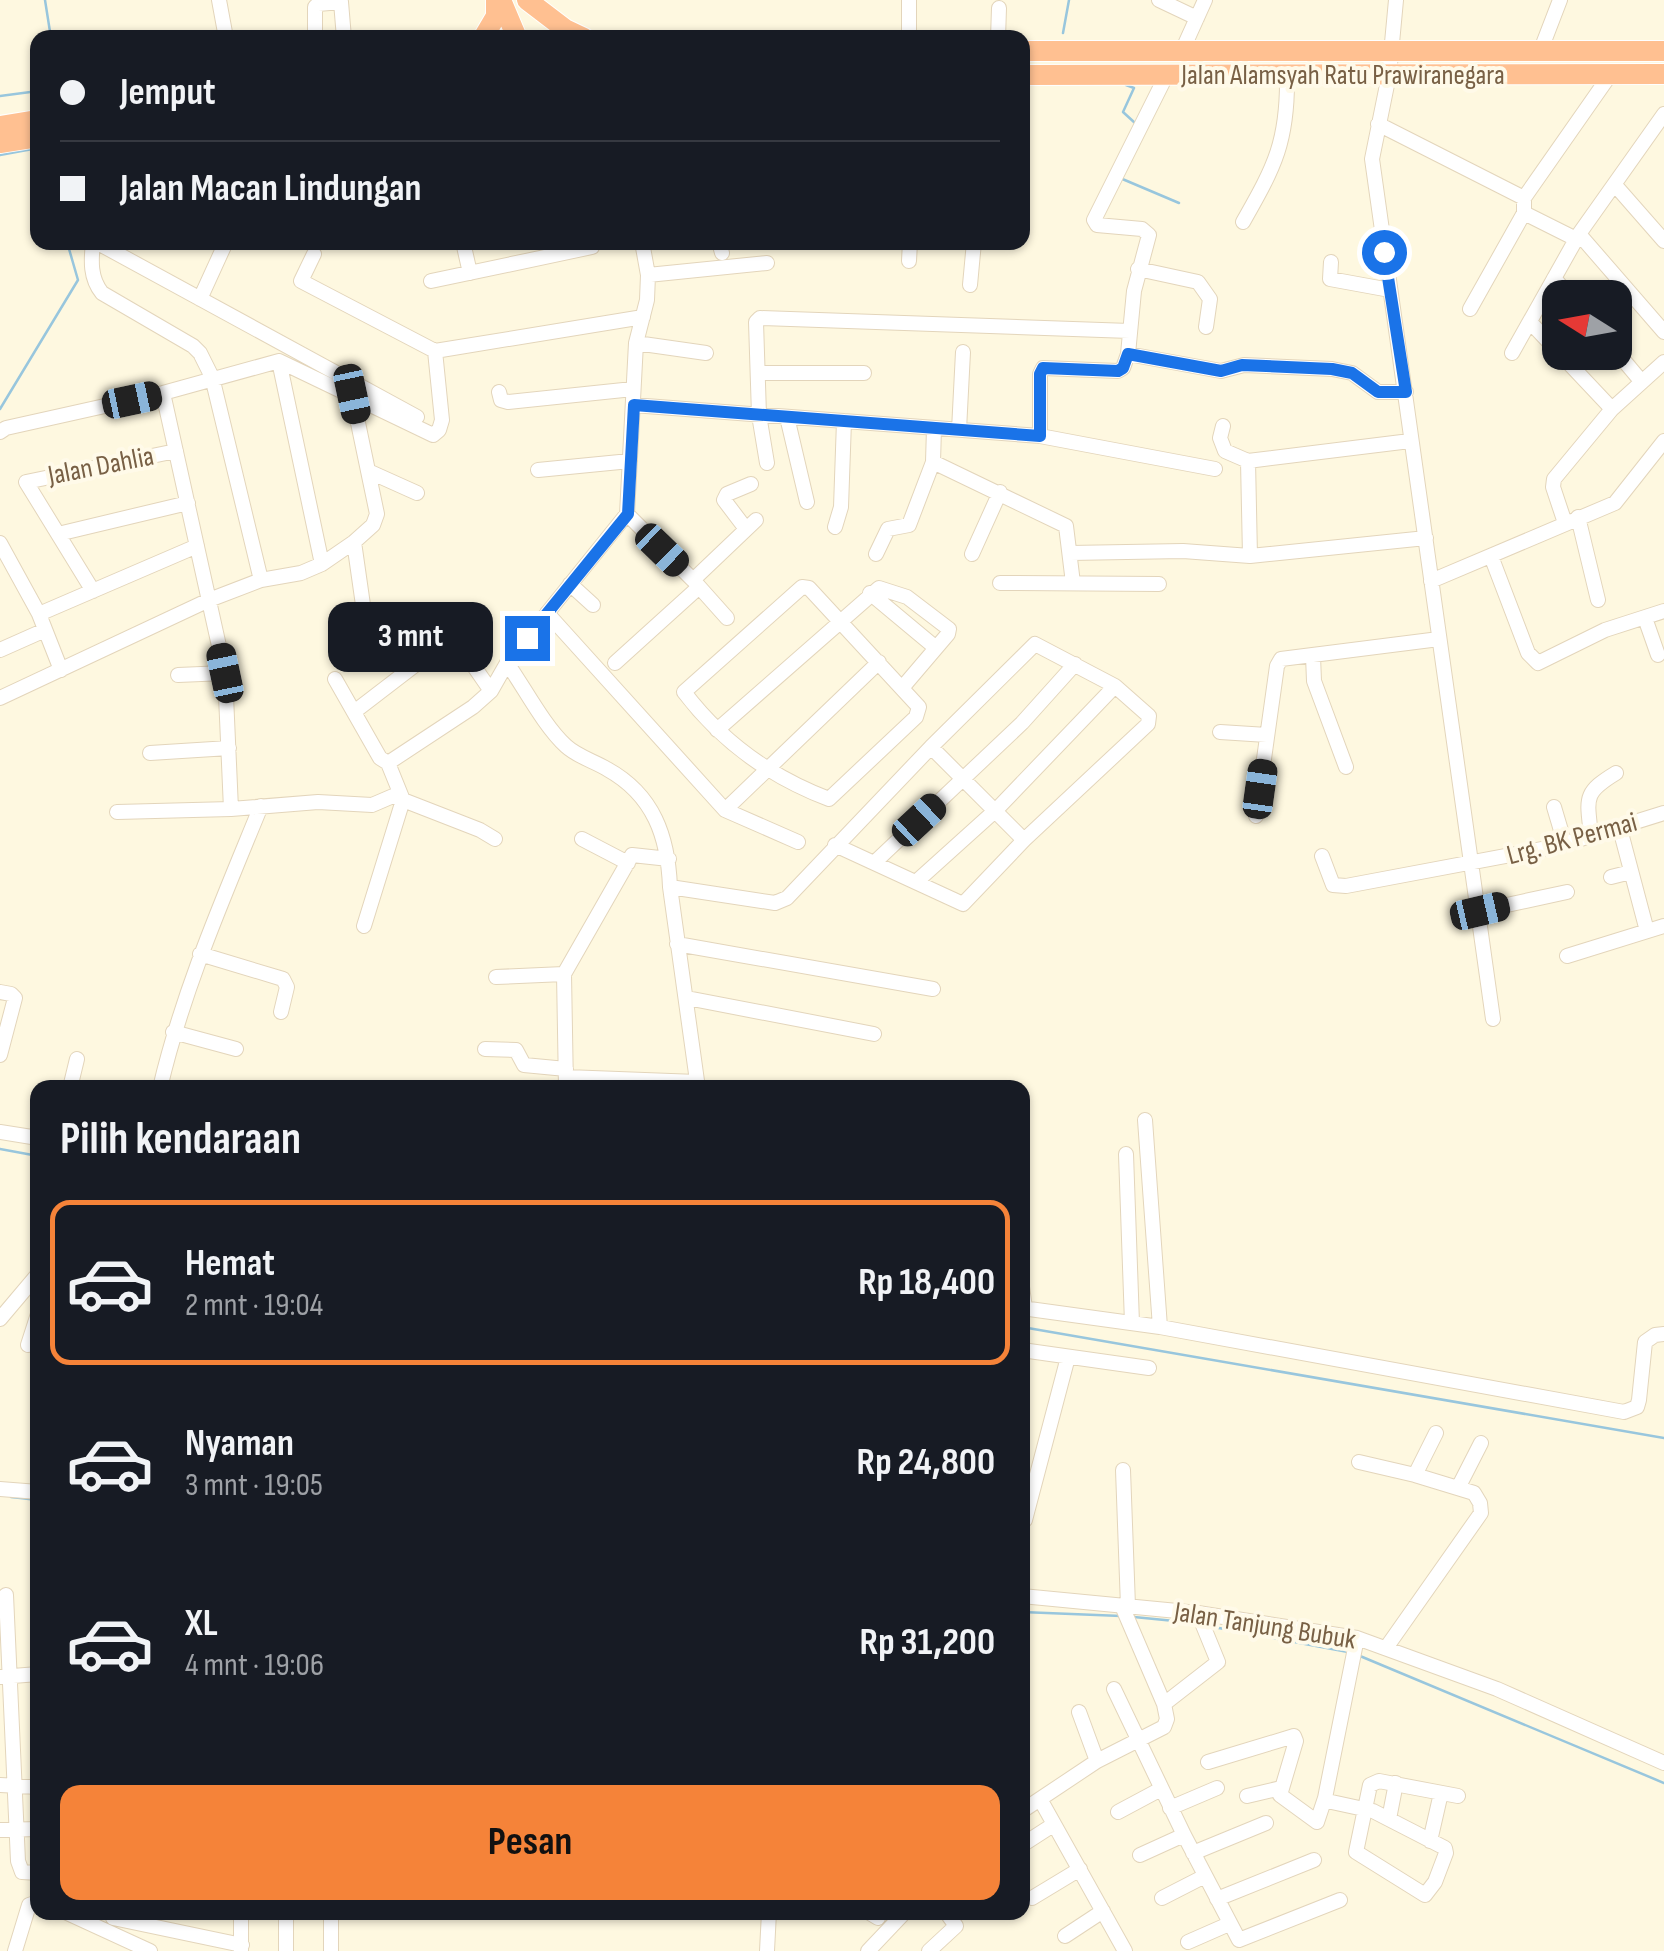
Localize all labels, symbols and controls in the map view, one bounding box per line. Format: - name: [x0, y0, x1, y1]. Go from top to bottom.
- street label: Jalan Alamsyah Ratu Prawiranegara: [1180, 59, 1505, 92]
- text: Jemput: [120, 70, 216, 115]
- text: Jalan Macan Lindungan: [120, 166, 422, 211]
- route start: [1362, 230, 1407, 275]
- north arrow: [1542, 280, 1632, 370]
- map controls: [1542, 280, 1632, 370]
- car: [331, 362, 373, 426]
- car: [100, 379, 164, 421]
- street label: Jalan Dahlia: [44, 440, 157, 493]
- car: [630, 518, 694, 582]
- callout: 3 mnt: [327, 603, 492, 673]
- route end: [505, 616, 550, 661]
- text: 3 mnt: [378, 617, 443, 656]
- car: [204, 641, 246, 705]
- car: [1241, 757, 1279, 821]
- car: [887, 789, 951, 851]
- street label: Lrg. BK Permai: [1503, 806, 1641, 872]
- car: [1447, 890, 1513, 932]
- text: Pilih kendaraan: [60, 1112, 301, 1167]
- icon: car: [65, 1238, 155, 1328]
- text: Hemat: [185, 1241, 275, 1286]
- text: Rp 18,400: [858, 1260, 995, 1305]
- text: 2 mnt · 19:04: [185, 1286, 323, 1325]
- icon: car: [65, 1418, 155, 1508]
- text: Nyaman: [185, 1421, 294, 1466]
- text: Rp 24,800: [857, 1440, 995, 1485]
- text: 3 mnt · 19:05: [185, 1466, 323, 1505]
- street label: Jalan Tanjung Bubuk: [1171, 1595, 1359, 1657]
- icon: car: [65, 1598, 155, 1688]
- text: XL: [185, 1601, 218, 1646]
- text: Rp 31,200: [860, 1620, 995, 1665]
- text: 4 mnt · 19:06: [185, 1646, 324, 1685]
- button: Pesan: [60, 1785, 1000, 1900]

